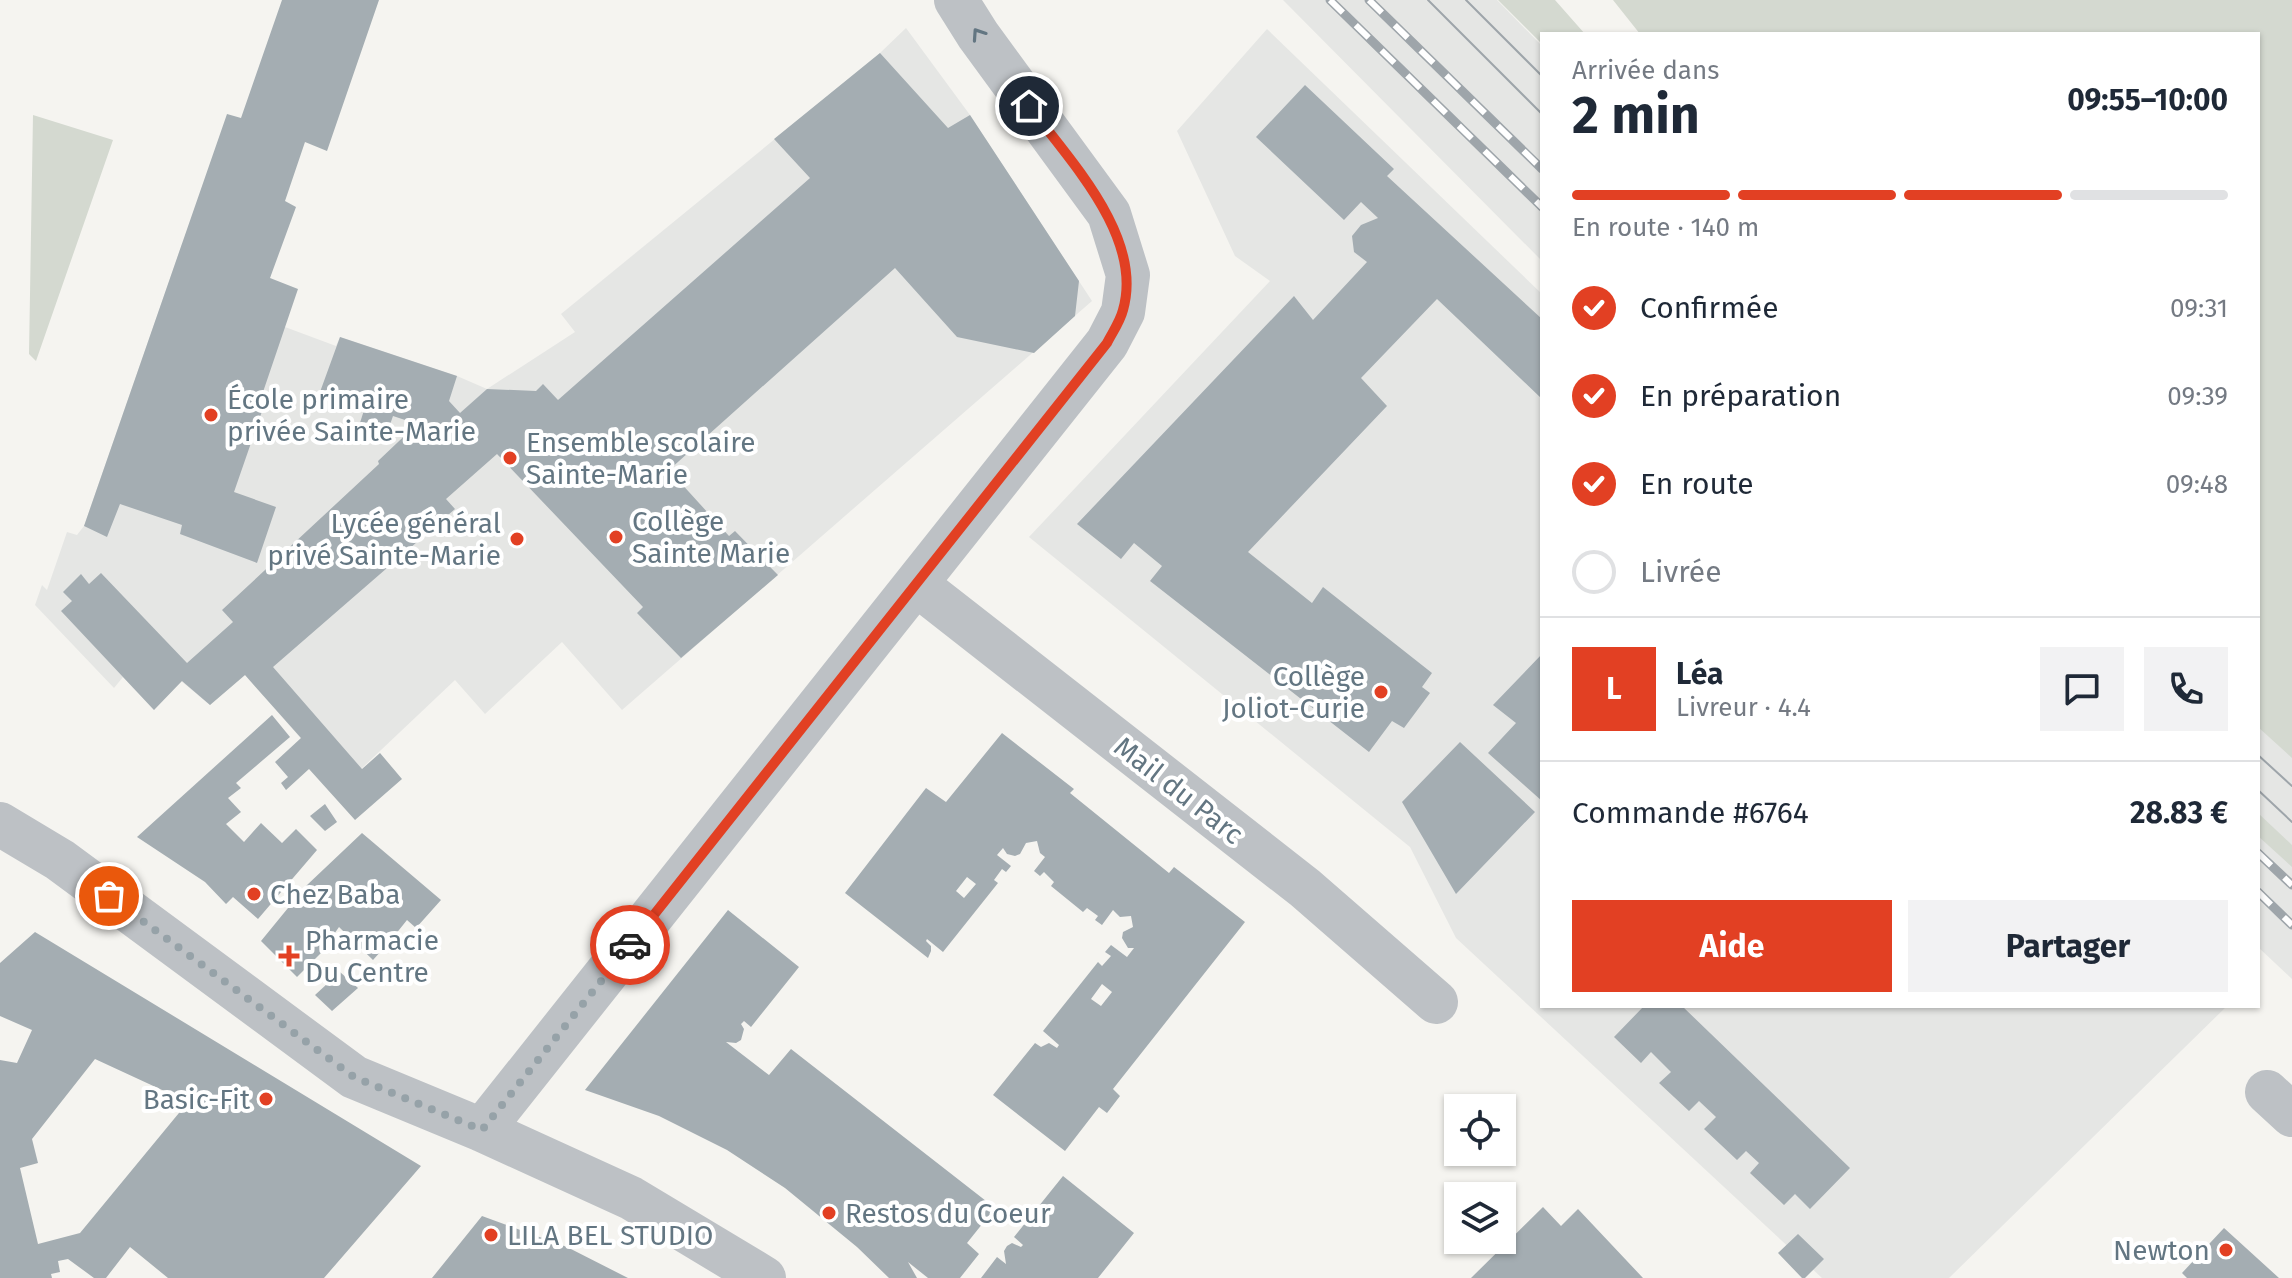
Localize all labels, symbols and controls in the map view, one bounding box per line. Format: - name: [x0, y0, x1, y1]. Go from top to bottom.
- one-way arrow: [972, 29, 987, 43]
- text: Arrivée dans: [1572, 55, 1719, 86]
- pin: [995, 72, 1063, 140]
- text: 09:55–10:00: [2067, 82, 2228, 118]
- icon: home: [1007, 84, 1051, 128]
- text: 2 min: [1572, 84, 1700, 147]
- text: En route · 140 m: [1572, 212, 1759, 243]
- icon: check: [1572, 286, 1616, 330]
- text: Confirmée: [1640, 290, 1779, 326]
- text: 09:31: [2170, 293, 2228, 324]
- icon: check: [1572, 374, 1616, 418]
- text: En préparation: [1640, 378, 1841, 414]
- text: 09:39: [2167, 381, 2228, 412]
- place label: École primaire privée Sainte-Marie: [227, 383, 476, 448]
- marker: École primaire privée Sainte-Marie: [202, 406, 220, 424]
- place label: Ensemble scolaire Sainte-Marie: [526, 426, 756, 491]
- marker: Ensemble scolaire Sainte-Marie: [501, 449, 519, 467]
- icon: check: [1572, 462, 1616, 506]
- text: En route: [1640, 466, 1754, 502]
- text: 09:48: [2166, 469, 2228, 500]
- place label: Collège Sainte Marie: [632, 505, 790, 570]
- place label: Lycée général privé Sainte-Marie: [267, 507, 501, 572]
- marker: Collège Sainte Marie: [607, 528, 625, 546]
- marker: Lycée général privé Sainte-Marie: [508, 530, 526, 548]
- text: Livrée: [1640, 554, 1722, 590]
- button: chat: [2040, 647, 2124, 731]
- button: phone: [2144, 647, 2228, 731]
- text: Léa: [1676, 656, 1723, 692]
- place label: Collège Joliot-Curie: [1222, 660, 1365, 725]
- text: L: [1606, 671, 1622, 707]
- marker: Collège Joliot-Curie: [1372, 683, 1390, 701]
- text: Livreur · 4.4: [1676, 692, 1811, 723]
- street label: Mail du Parc: [1108, 730, 1250, 851]
- text: Commande #6764: [1572, 795, 1809, 831]
- text: 28.83 €: [2130, 795, 2228, 831]
- pin: [75, 862, 143, 930]
- icon: bag: [87, 874, 131, 918]
- place label: Chez Baba: [270, 878, 400, 911]
- marker: Chez Baba: [245, 885, 263, 903]
- button: Aide: [1572, 900, 1892, 992]
- button: Partager: [1908, 900, 2228, 992]
- courier: [590, 905, 670, 985]
- icon: car: [608, 923, 652, 967]
- place label: Pharmacie Du Centre: [305, 924, 439, 989]
- marker: Pharmacie Du Centre: [280, 947, 298, 965]
- place label: Basic-Fit: [143, 1083, 251, 1116]
- marker: Basic-Fit: [257, 1090, 275, 1108]
- map controls: [1444, 1094, 1516, 1254]
- button: locate: [1444, 1094, 1516, 1166]
- button: layers: [1444, 1182, 1516, 1254]
- place label: Restos du Coeur: [845, 1197, 1051, 1230]
- marker: Restos du Coeur: [820, 1204, 838, 1222]
- place label: LILA BEL STUDIO: [507, 1219, 713, 1252]
- marker: LILA BEL STUDIO: [482, 1226, 500, 1244]
- place label: Newton: [2113, 1234, 2210, 1267]
- marker: Newton: [2217, 1241, 2235, 1259]

